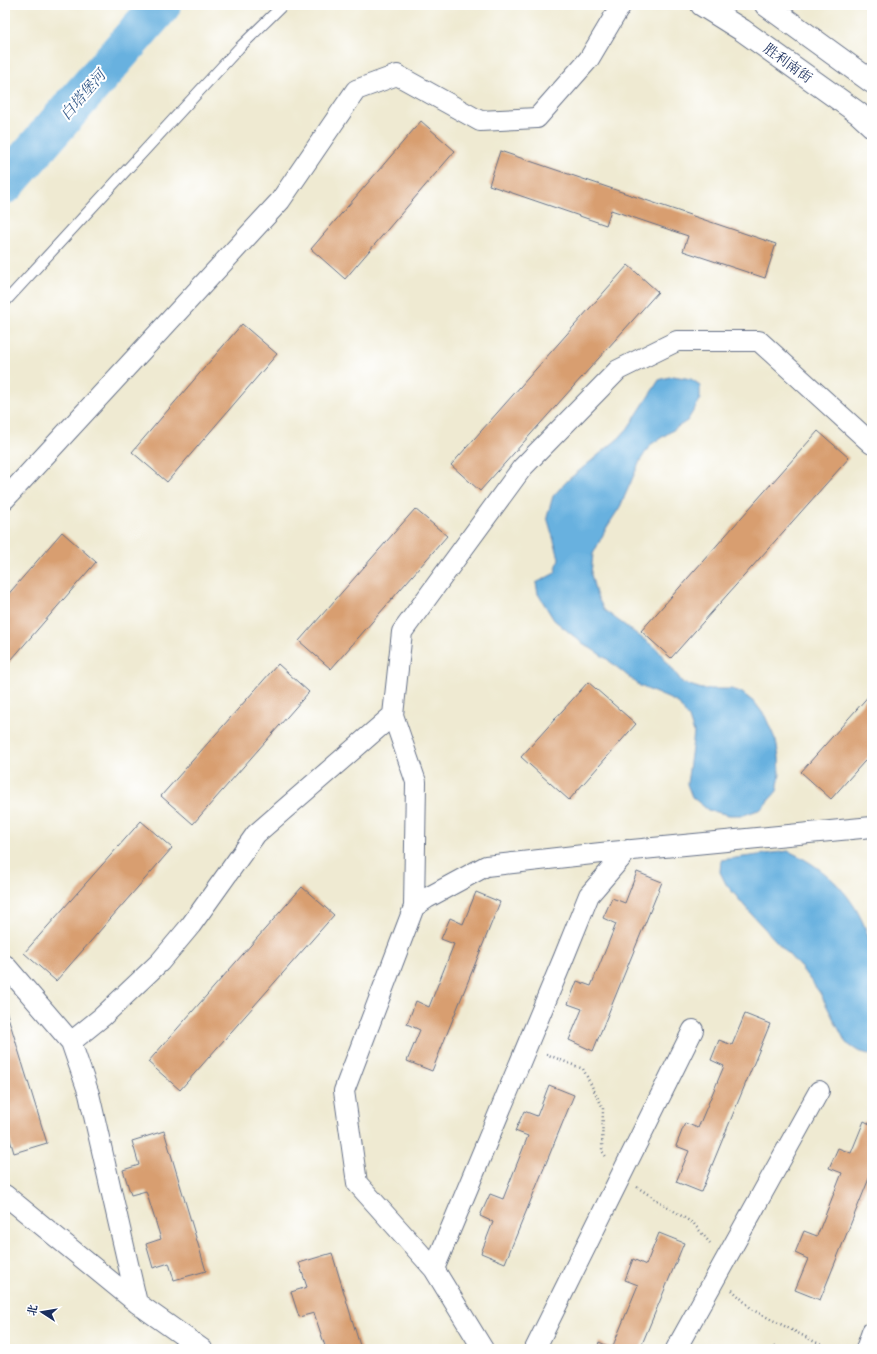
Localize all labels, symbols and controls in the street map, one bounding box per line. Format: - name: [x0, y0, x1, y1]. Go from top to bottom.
- street label: 胜利南街: [760, 39, 816, 87]
- water label: 白塔堡河: [56, 64, 111, 124]
- north arrow: [22, 1292, 62, 1332]
- text: 北: [24, 1303, 40, 1317]

